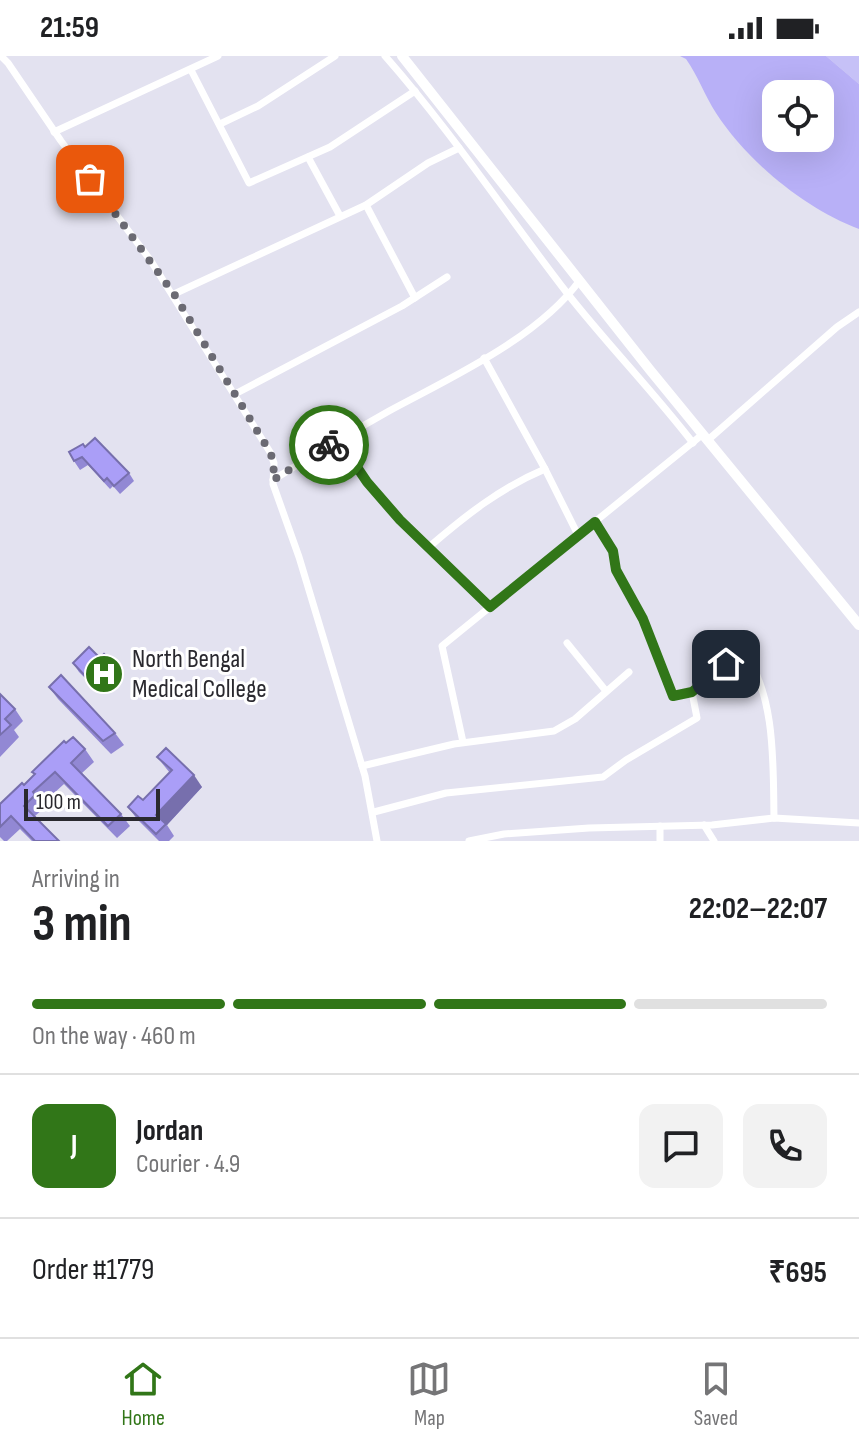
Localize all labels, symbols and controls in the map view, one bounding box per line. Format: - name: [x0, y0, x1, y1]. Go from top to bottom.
- text: 21:59: [40, 10, 99, 46]
- map controls: [762, 80, 834, 152]
- button: locate: [762, 80, 834, 152]
- pin: [56, 145, 124, 213]
- icon: bag: [68, 157, 112, 201]
- courier: [289, 405, 369, 485]
- icon: bike: [307, 423, 351, 467]
- pin: [692, 630, 760, 698]
- icon: home: [704, 642, 748, 686]
- place label: North Bengal Medical College: [132, 644, 267, 705]
- hospital icon: North Bengal Medical College: [83, 653, 125, 695]
- scale bar: [24, 785, 160, 821]
- text: 100 m: [36, 789, 81, 816]
- text: Arriving in: [32, 864, 120, 895]
- text: 22:02–22:07: [689, 891, 827, 927]
- text: 3 min: [32, 893, 132, 956]
- text: On the way · 460 m: [32, 1021, 196, 1052]
- button: chat: [639, 1104, 723, 1188]
- button: phone: [743, 1104, 827, 1188]
- text: Jordan: [136, 1113, 203, 1149]
- text: J: [71, 1128, 77, 1164]
- text: Courier · 4.9: [136, 1149, 240, 1180]
- text: Order #1779: [32, 1252, 154, 1288]
- text: ₹695: [768, 1255, 827, 1291]
- tab: Home: [121, 1357, 165, 1432]
- tab: Map: [407, 1357, 451, 1432]
- tab: Saved: [694, 1357, 738, 1432]

